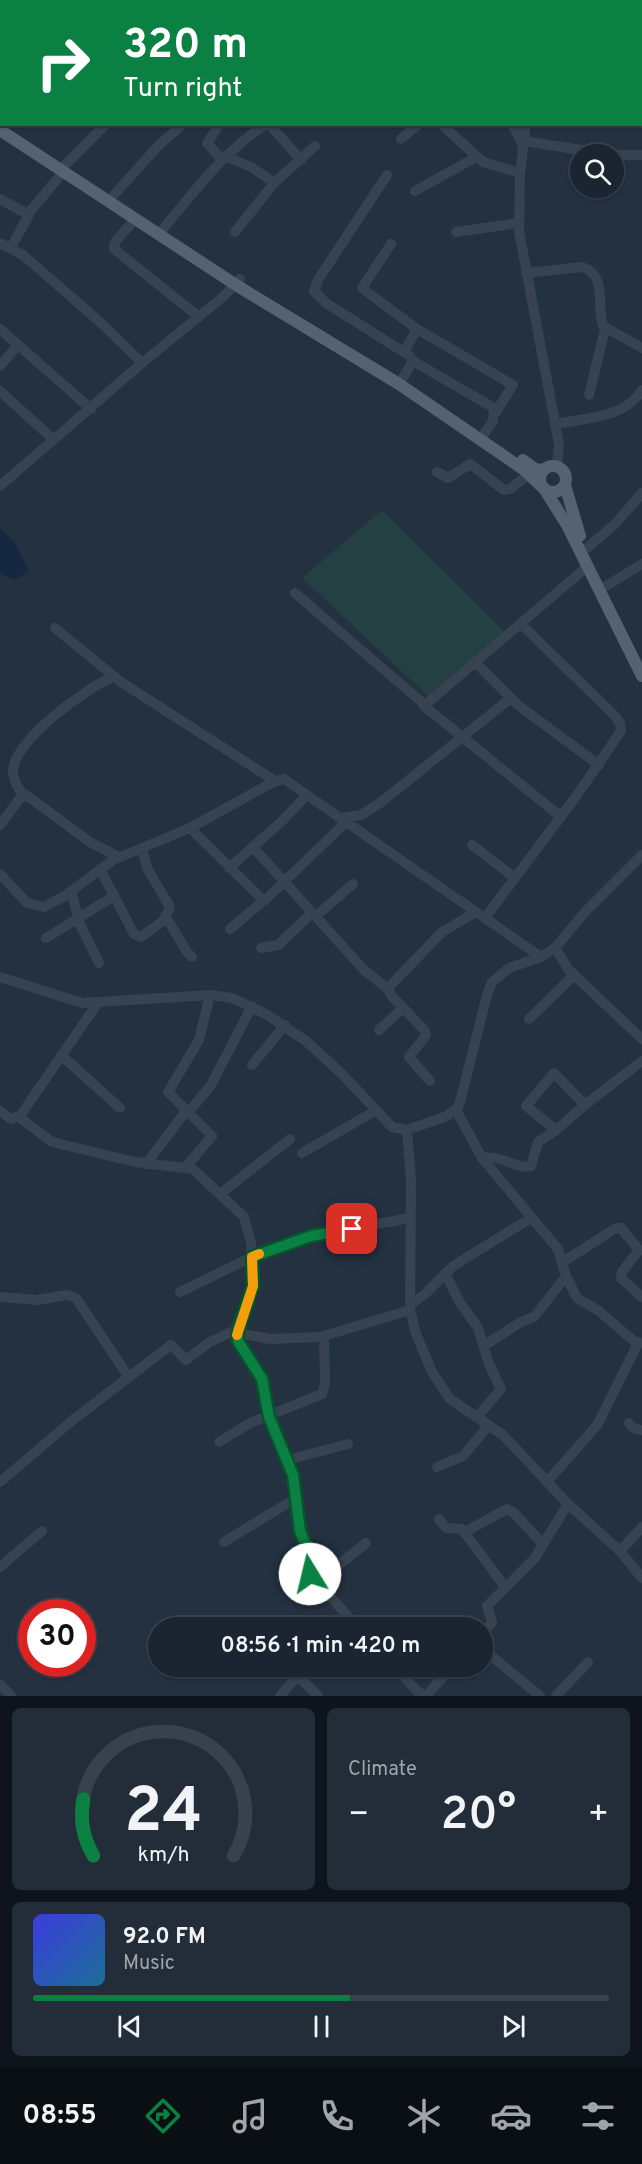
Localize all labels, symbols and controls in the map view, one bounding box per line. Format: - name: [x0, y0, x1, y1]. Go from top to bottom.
- text: 320 m: [123, 20, 248, 73]
- icon: right: [24, 24, 102, 102]
- text: Turn right: [123, 72, 242, 106]
- map controls: [570, 144, 624, 198]
- button: search: [570, 144, 624, 198]
- pin: [326, 1203, 377, 1254]
- icon: arrive: [335, 1212, 368, 1245]
- position arrow: [278, 1542, 342, 1606]
- speed limit sign: 30: [18, 1599, 96, 1677]
- text: 08:56 · 1 min · 420 m: [221, 1633, 420, 1660]
- text: Climate: [348, 1757, 417, 1783]
- text: 24: [124, 1775, 203, 1854]
- text: 20°: [441, 1788, 516, 1845]
- text: −: [348, 1795, 369, 1837]
- text: +: [588, 1795, 609, 1837]
- text: km/h: [137, 1842, 190, 1869]
- text: 92.0 FM: [123, 1924, 206, 1951]
- text: Music: [123, 1951, 175, 1977]
- icon: previous: [113, 2010, 146, 2043]
- icon: pause: [305, 2010, 338, 2043]
- icon: next: [497, 2010, 530, 2043]
- icon: directions: [142, 2095, 184, 2137]
- icon: music: [229, 2095, 271, 2137]
- icon: phone: [316, 2095, 358, 2137]
- icon: climate: [403, 2095, 445, 2137]
- icon: car: [490, 2095, 532, 2137]
- icon: filters: [577, 2095, 619, 2137]
- text: 08:55: [23, 2099, 97, 2133]

